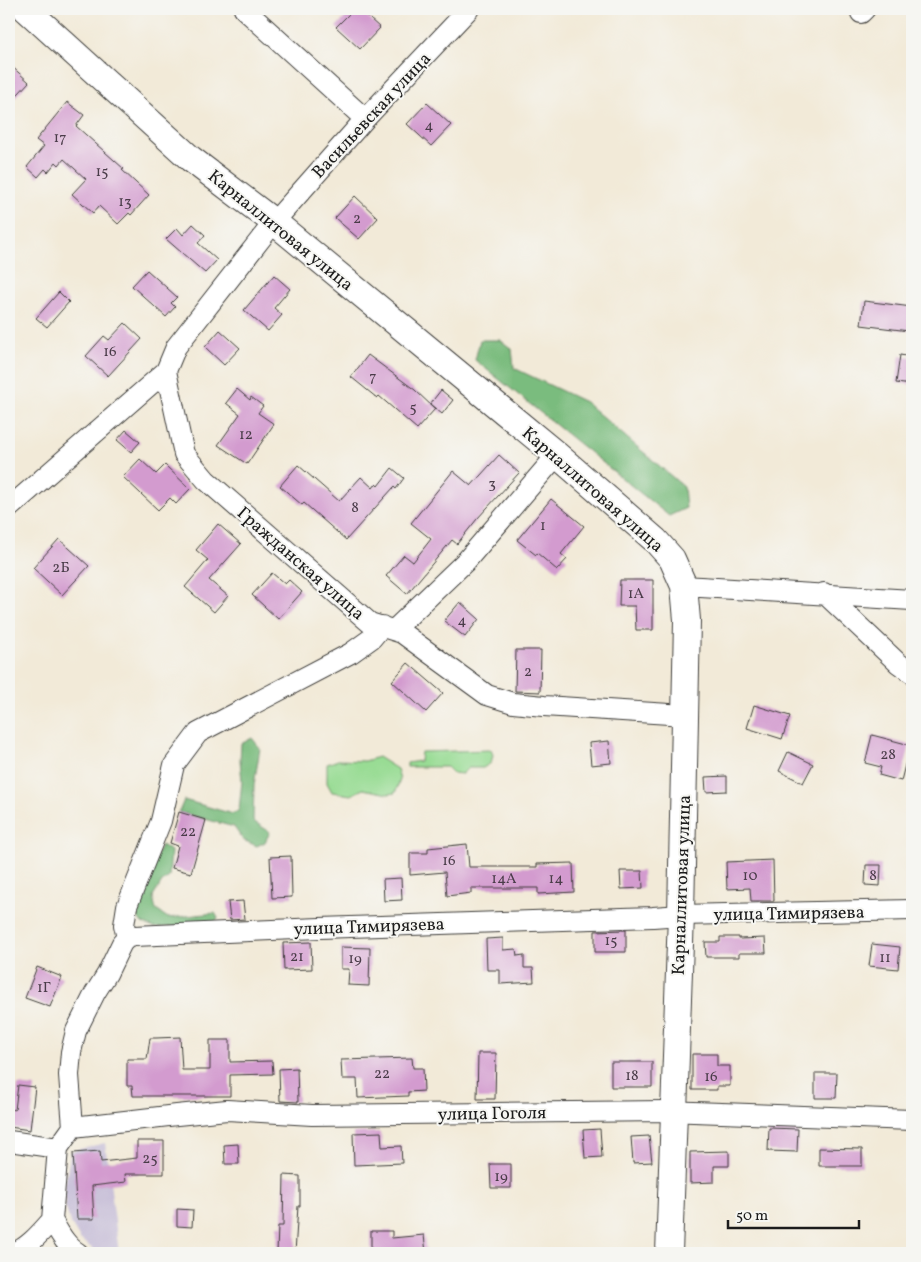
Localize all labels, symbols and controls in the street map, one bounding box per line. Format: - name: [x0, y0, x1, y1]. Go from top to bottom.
- street label: Васильевская улица: [307, 47, 437, 185]
- house number: 4: [425, 116, 434, 137]
- house number: 17: [53, 128, 67, 149]
- house number: 15: [95, 162, 109, 183]
- street label: Карналлитовая улица: [202, 165, 358, 298]
- house number: 13: [118, 192, 132, 213]
- house number: 2: [353, 209, 361, 230]
- house number: 16: [103, 342, 117, 363]
- house number: 7: [369, 367, 377, 388]
- house number: 5: [409, 398, 417, 419]
- street label: Карналлитовая улица: [516, 421, 668, 559]
- house number: 12: [239, 425, 253, 446]
- house number: 3: [488, 474, 496, 495]
- house number: 8: [351, 498, 359, 519]
- street label: Гражданская улица: [231, 502, 369, 627]
- house number: 1: [540, 516, 546, 537]
- house number: 2Б: [52, 558, 70, 579]
- house number: 1А: [628, 584, 645, 605]
- house number: 4: [458, 611, 467, 632]
- house number: 2: [524, 662, 532, 683]
- house number: 28: [880, 745, 896, 766]
- street label: Карналлитовая улица: [667, 794, 698, 976]
- house number: 22: [180, 822, 196, 843]
- house number: 16: [442, 851, 456, 872]
- house number: 10: [743, 866, 757, 887]
- house number: 8: [869, 866, 877, 887]
- house number: 14А: [491, 869, 517, 890]
- house number: 14: [549, 869, 563, 890]
- street label: улица Тимирязева: [713, 901, 865, 928]
- street label: улица Тимирязева: [293, 912, 445, 943]
- house number: 15: [604, 931, 618, 952]
- house number: 21: [290, 947, 304, 968]
- house number: 11: [879, 948, 891, 969]
- house number: 19: [348, 949, 362, 970]
- house number: 1Г: [37, 978, 51, 999]
- house number: 22: [374, 1064, 390, 1085]
- house number: 18: [625, 1066, 639, 1087]
- house number: 16: [704, 1067, 718, 1088]
- street label: улица Гоголя: [438, 1101, 547, 1128]
- house number: 25: [142, 1149, 158, 1170]
- house number: 19: [494, 1167, 508, 1188]
- scale bar: [728, 1197, 860, 1229]
- text: 50 m: [736, 1206, 768, 1227]

